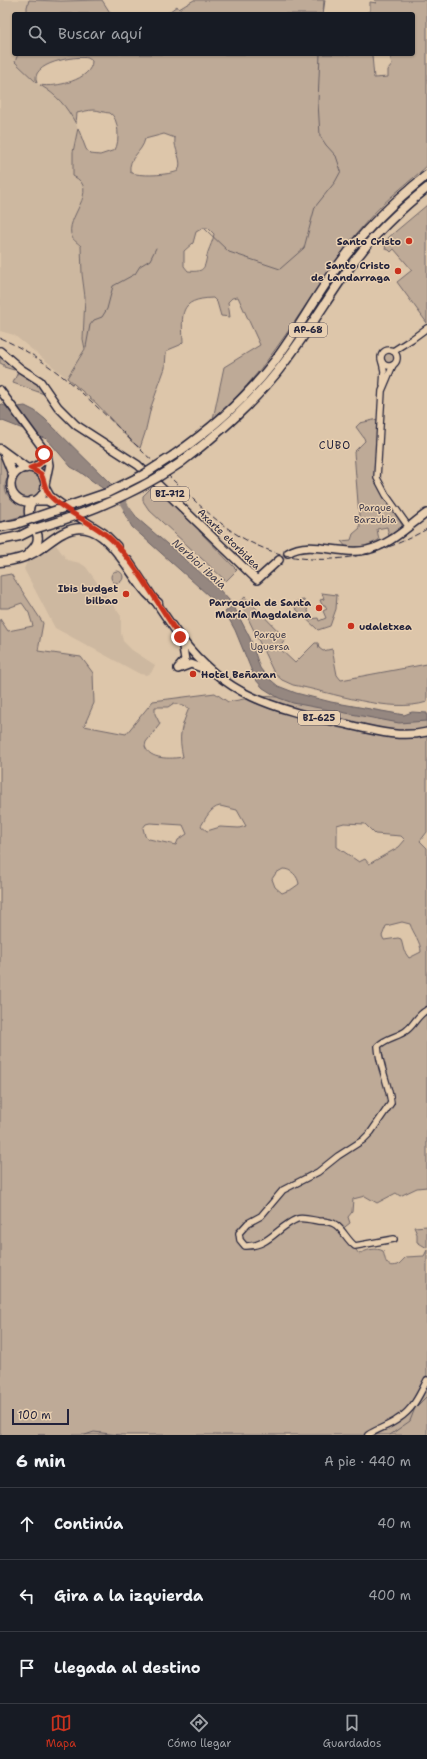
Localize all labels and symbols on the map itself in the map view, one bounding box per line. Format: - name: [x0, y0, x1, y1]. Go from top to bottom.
- place label: Santo Cristo: [337, 235, 401, 248]
- marker: Santo Cristo: [404, 236, 414, 246]
- place label: Santo Cristo de Landarraga: [311, 259, 390, 284]
- marker: Santo Cristo de Landarraga: [393, 266, 403, 276]
- road number: AP-68: [289, 323, 327, 337]
- district label: CUBO: [319, 438, 351, 453]
- route start: [35, 445, 53, 463]
- road number: BI-712: [151, 487, 189, 501]
- park label: Parque Barzubia: [354, 501, 397, 526]
- street label: Axarte etorbidea: [195, 506, 264, 573]
- water label: Nerbioi ibaia: [169, 536, 230, 593]
- place label: Ibis budget bilbao: [58, 582, 118, 607]
- marker: Ibis budget bilbao: [121, 589, 131, 599]
- place label: Parroquia de Santa María Magdalena: [209, 596, 311, 621]
- marker: Parroquia de Santa María Magdalena: [314, 603, 324, 613]
- place label: udaletxea: [359, 620, 412, 633]
- marker: udaletxea: [346, 621, 356, 631]
- route end: [171, 628, 189, 646]
- park label: Parque Uguersa: [250, 628, 290, 653]
- place label: Hotel Beñaran: [201, 668, 276, 681]
- marker: Hotel Beñaran: [188, 669, 198, 679]
- road number: BI-625: [298, 711, 340, 725]
- scale bar: [12, 1407, 69, 1426]

